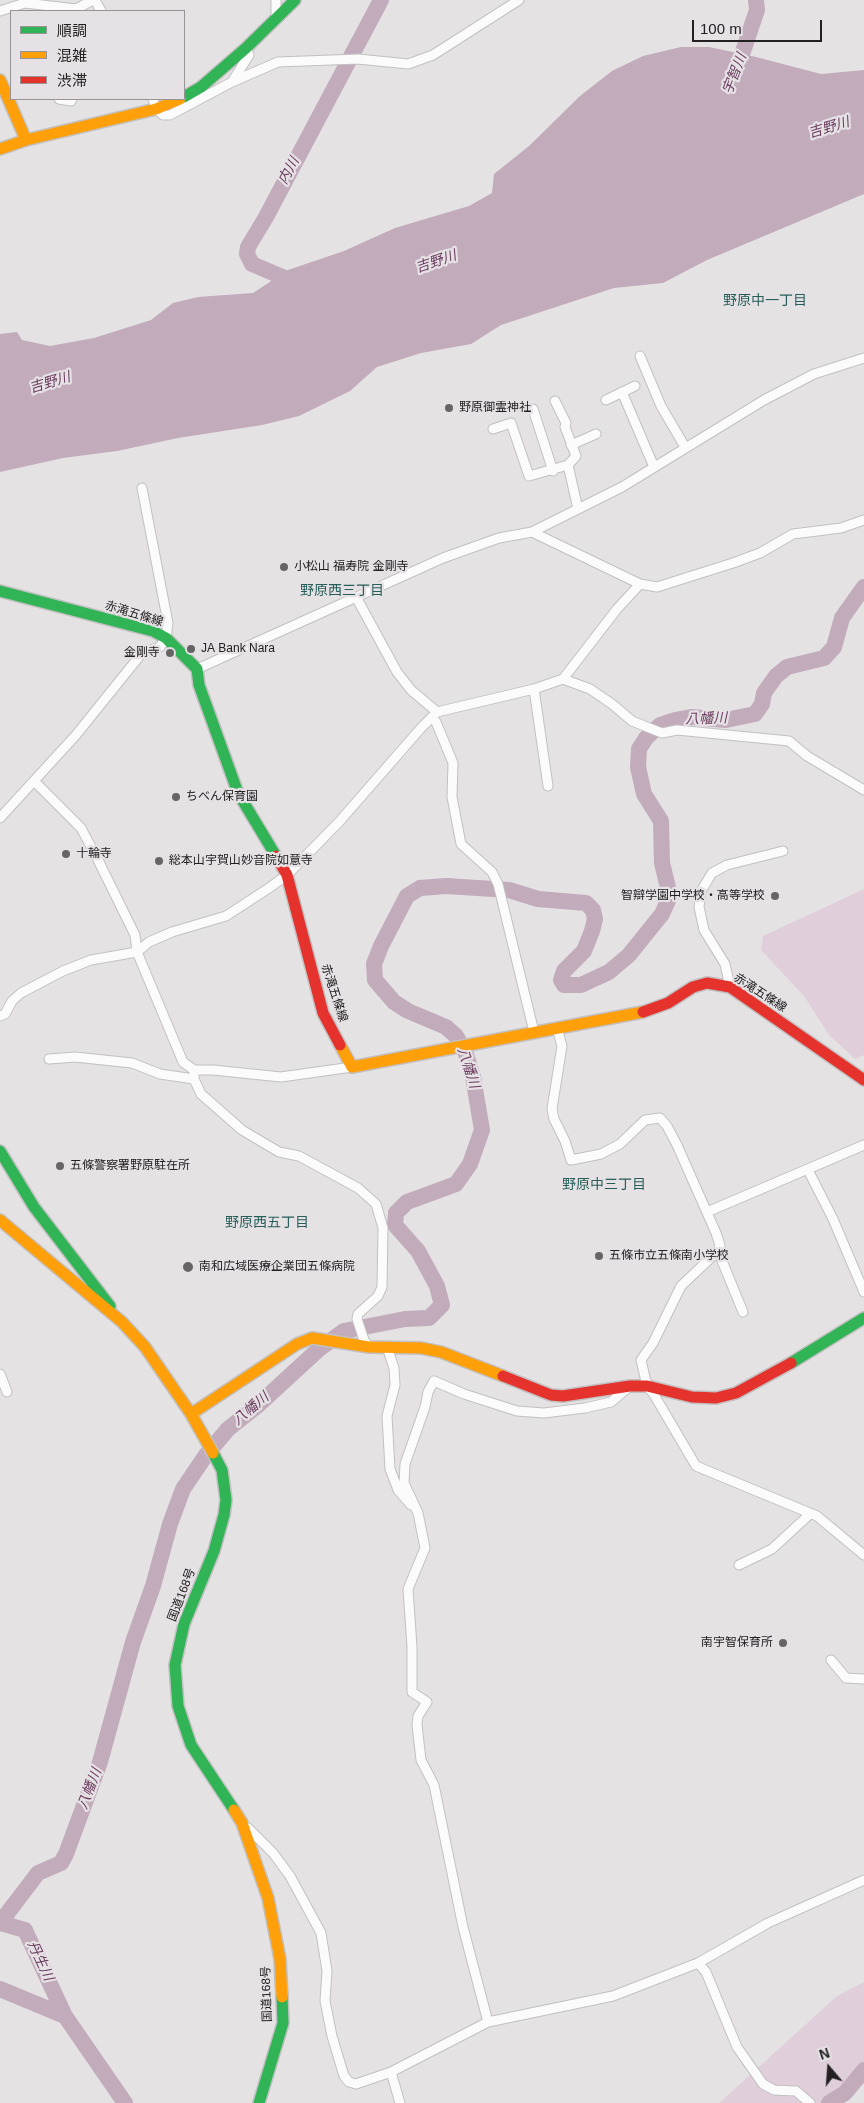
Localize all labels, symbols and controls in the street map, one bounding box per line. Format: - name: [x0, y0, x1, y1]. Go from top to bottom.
- legend: [10, 10, 185, 100]
- scale bar: [694, 10, 824, 42]
- text: 100 m: [700, 20, 742, 37]
- text: 順調: [57, 22, 87, 39]
- text: 混雑: [57, 47, 87, 64]
- water label: 宇智川: [720, 51, 750, 97]
- text: 渋滞: [57, 72, 87, 89]
- water label: 吉野川: [806, 114, 852, 142]
- water label: 内川: [275, 155, 303, 187]
- water label: 吉野川: [413, 247, 459, 277]
- district label: 野原中一丁目: [723, 293, 807, 309]
- water label: 吉野川: [27, 369, 73, 397]
- place label: 野原御霊神社: [459, 401, 531, 415]
- marker: 野原御霊神社: [443, 402, 455, 414]
- place label: 小松山 福寿院 金剛寺: [294, 560, 409, 574]
- marker: 小松山 福寿院 金剛寺: [278, 561, 290, 573]
- district label: 野原西三丁目: [300, 583, 384, 599]
- street label: 赤滝五條線: [103, 598, 165, 630]
- place label: JA Bank Nara: [201, 642, 275, 656]
- marker: JA Bank Nara: [185, 643, 197, 655]
- place label: 金剛寺: [124, 646, 160, 660]
- marker: 金剛寺: [164, 647, 176, 659]
- water label: 八幡川: [685, 710, 727, 728]
- place label: ちべん保育園: [186, 790, 258, 804]
- marker: ちべん保育園: [170, 791, 182, 803]
- place label: 十輪寺: [76, 847, 112, 861]
- marker: 十輪寺: [60, 848, 72, 860]
- place label: 総本山宇賀山妙音院如意寺: [169, 854, 313, 868]
- marker: 総本山宇賀山妙音院如意寺: [153, 855, 165, 867]
- place label: 智辯学園中学校・高等学校: [621, 889, 765, 903]
- marker: 智辯学園中学校・高等学校: [769, 890, 781, 902]
- street label: 赤滝五條線: [318, 962, 350, 1024]
- street label: 赤滝五條線: [731, 971, 789, 1015]
- water label: 八幡川: [454, 1045, 482, 1091]
- place label: 五條警察署野原駐在所: [70, 1159, 190, 1173]
- marker: 五條警察署野原駐在所: [54, 1160, 66, 1172]
- district label: 野原中三丁目: [562, 1177, 646, 1193]
- district label: 野原西五丁目: [225, 1215, 309, 1231]
- place label: 五條市立五條南小学校: [609, 1249, 729, 1263]
- marker: 五條市立五條南小学校: [593, 1250, 605, 1262]
- marker: 南和広域医療企業団五條病院: [181, 1260, 195, 1274]
- place label: 南和広域医療企業団五條病院: [199, 1260, 355, 1274]
- water label: 八幡川: [230, 1389, 272, 1429]
- street label: 国道168号: [165, 1566, 199, 1624]
- place label: 南宇智保育所: [701, 1636, 773, 1650]
- marker: 南宇智保育所: [777, 1637, 789, 1649]
- water label: 八幡川: [75, 1766, 105, 1812]
- water label: 丹生川: [24, 1938, 56, 1984]
- street label: 国道168号: [259, 1966, 275, 2022]
- north arrow: [804, 2043, 854, 2093]
- text: N: [817, 2045, 832, 2063]

